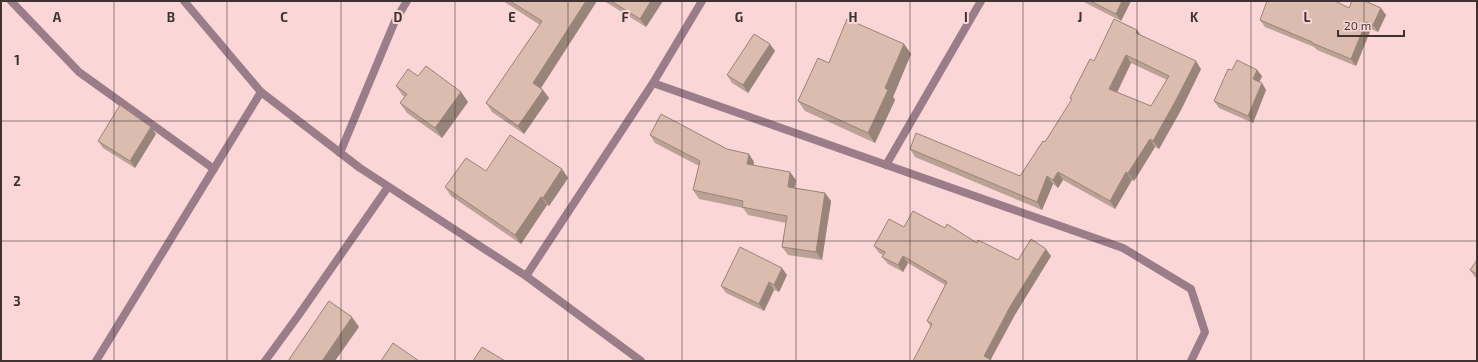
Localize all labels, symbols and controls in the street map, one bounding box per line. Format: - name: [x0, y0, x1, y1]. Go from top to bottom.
- text: A: [53, 9, 62, 25]
- text: B: [167, 9, 175, 25]
- text: C: [280, 9, 288, 25]
- text: D: [394, 9, 403, 25]
- text: E: [508, 9, 516, 25]
- text: F: [621, 9, 629, 25]
- text: G: [735, 9, 743, 25]
- text: H: [849, 9, 858, 25]
- text: I: [964, 9, 968, 25]
- text: J: [1078, 9, 1082, 25]
- text: K: [1190, 9, 1199, 25]
- text: L: [1304, 9, 1311, 25]
- scale bar: [1338, 12, 1404, 38]
- text: 20 m: [1344, 18, 1371, 32]
- text: 1: [14, 52, 20, 68]
- text: 2: [13, 173, 21, 189]
- text: 3: [13, 293, 21, 309]

